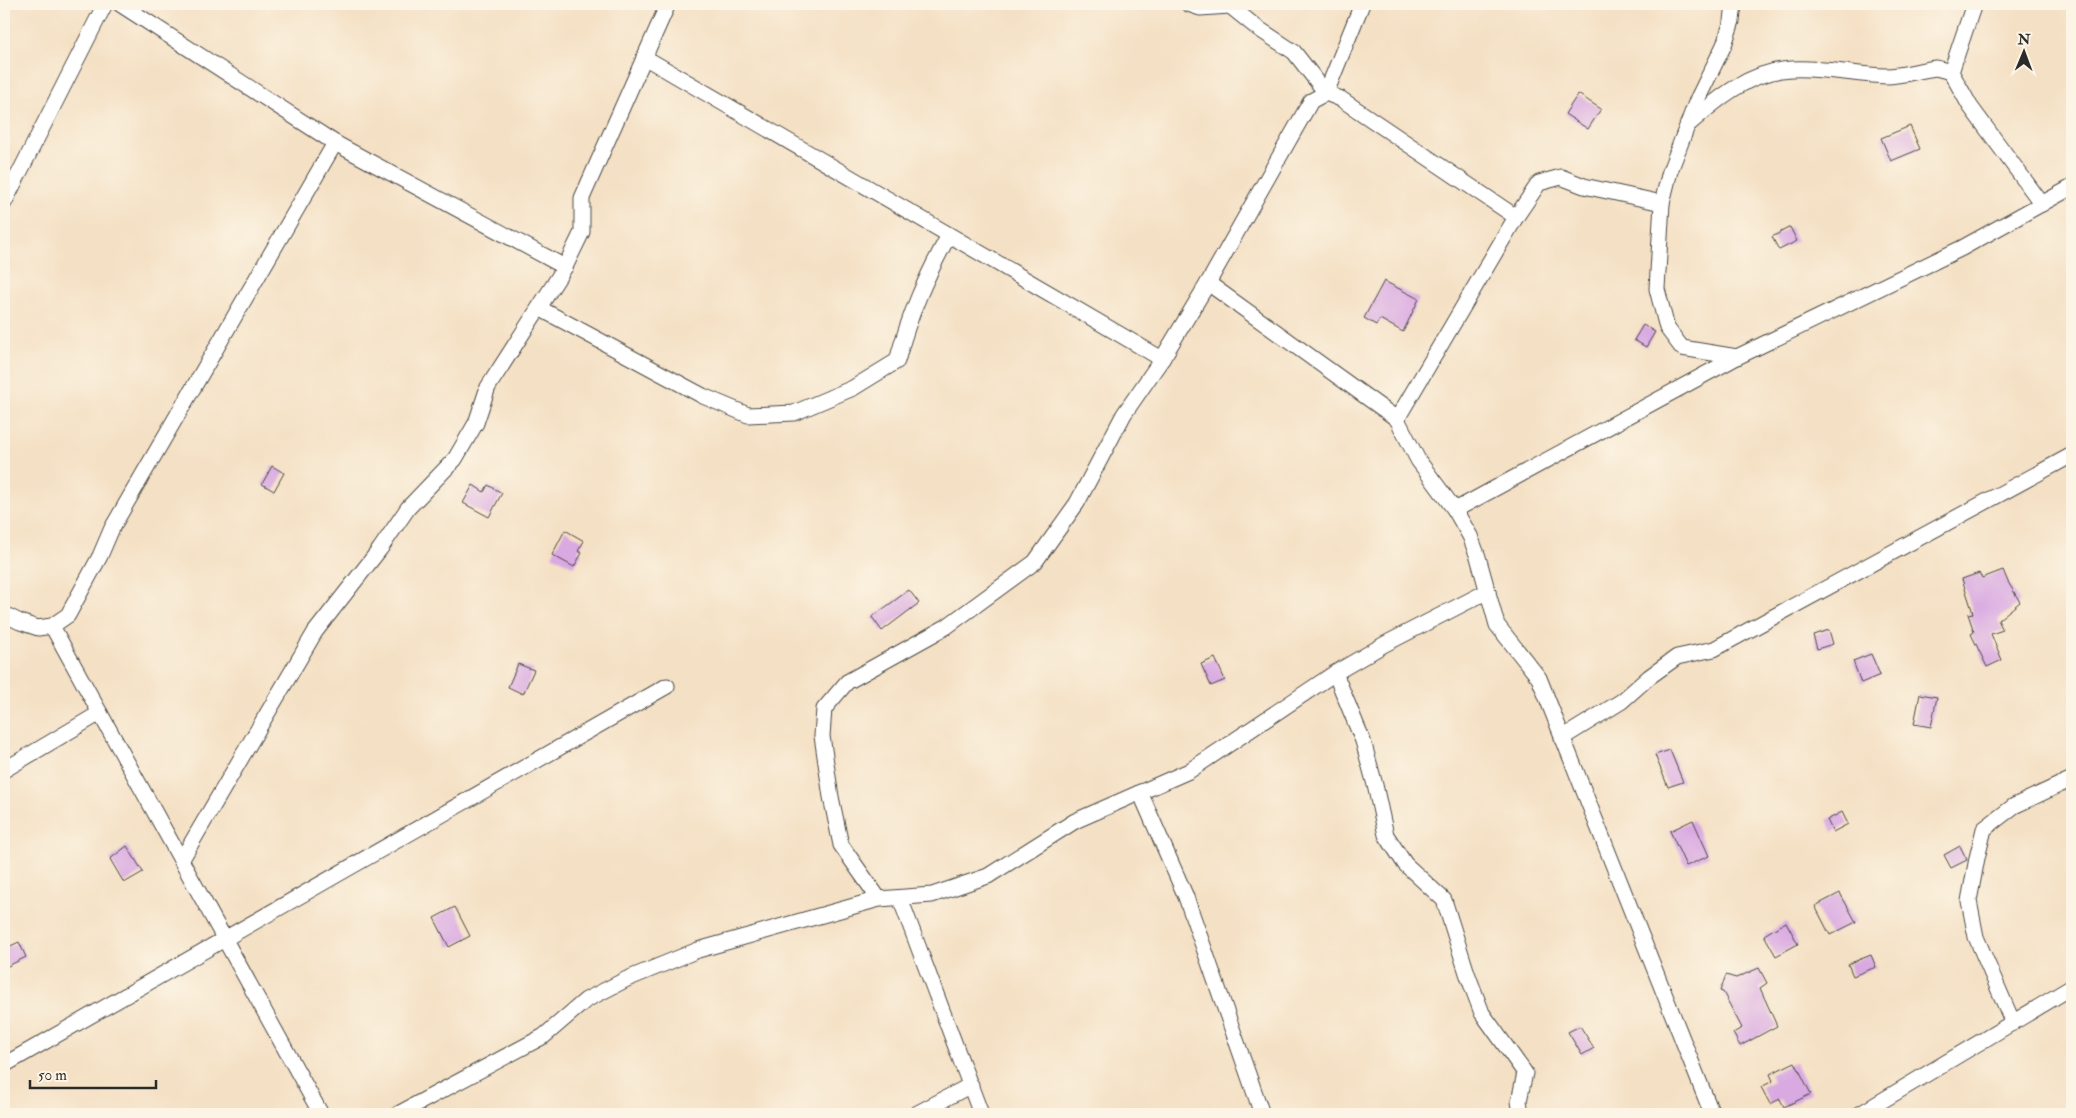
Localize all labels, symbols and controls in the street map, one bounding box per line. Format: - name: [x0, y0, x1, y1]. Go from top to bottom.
- north arrow: [1998, 28, 2048, 78]
- text: N: [2017, 31, 2031, 48]
- scale bar: [30, 1058, 156, 1090]
- text: 50 m: [38, 1066, 67, 1085]

